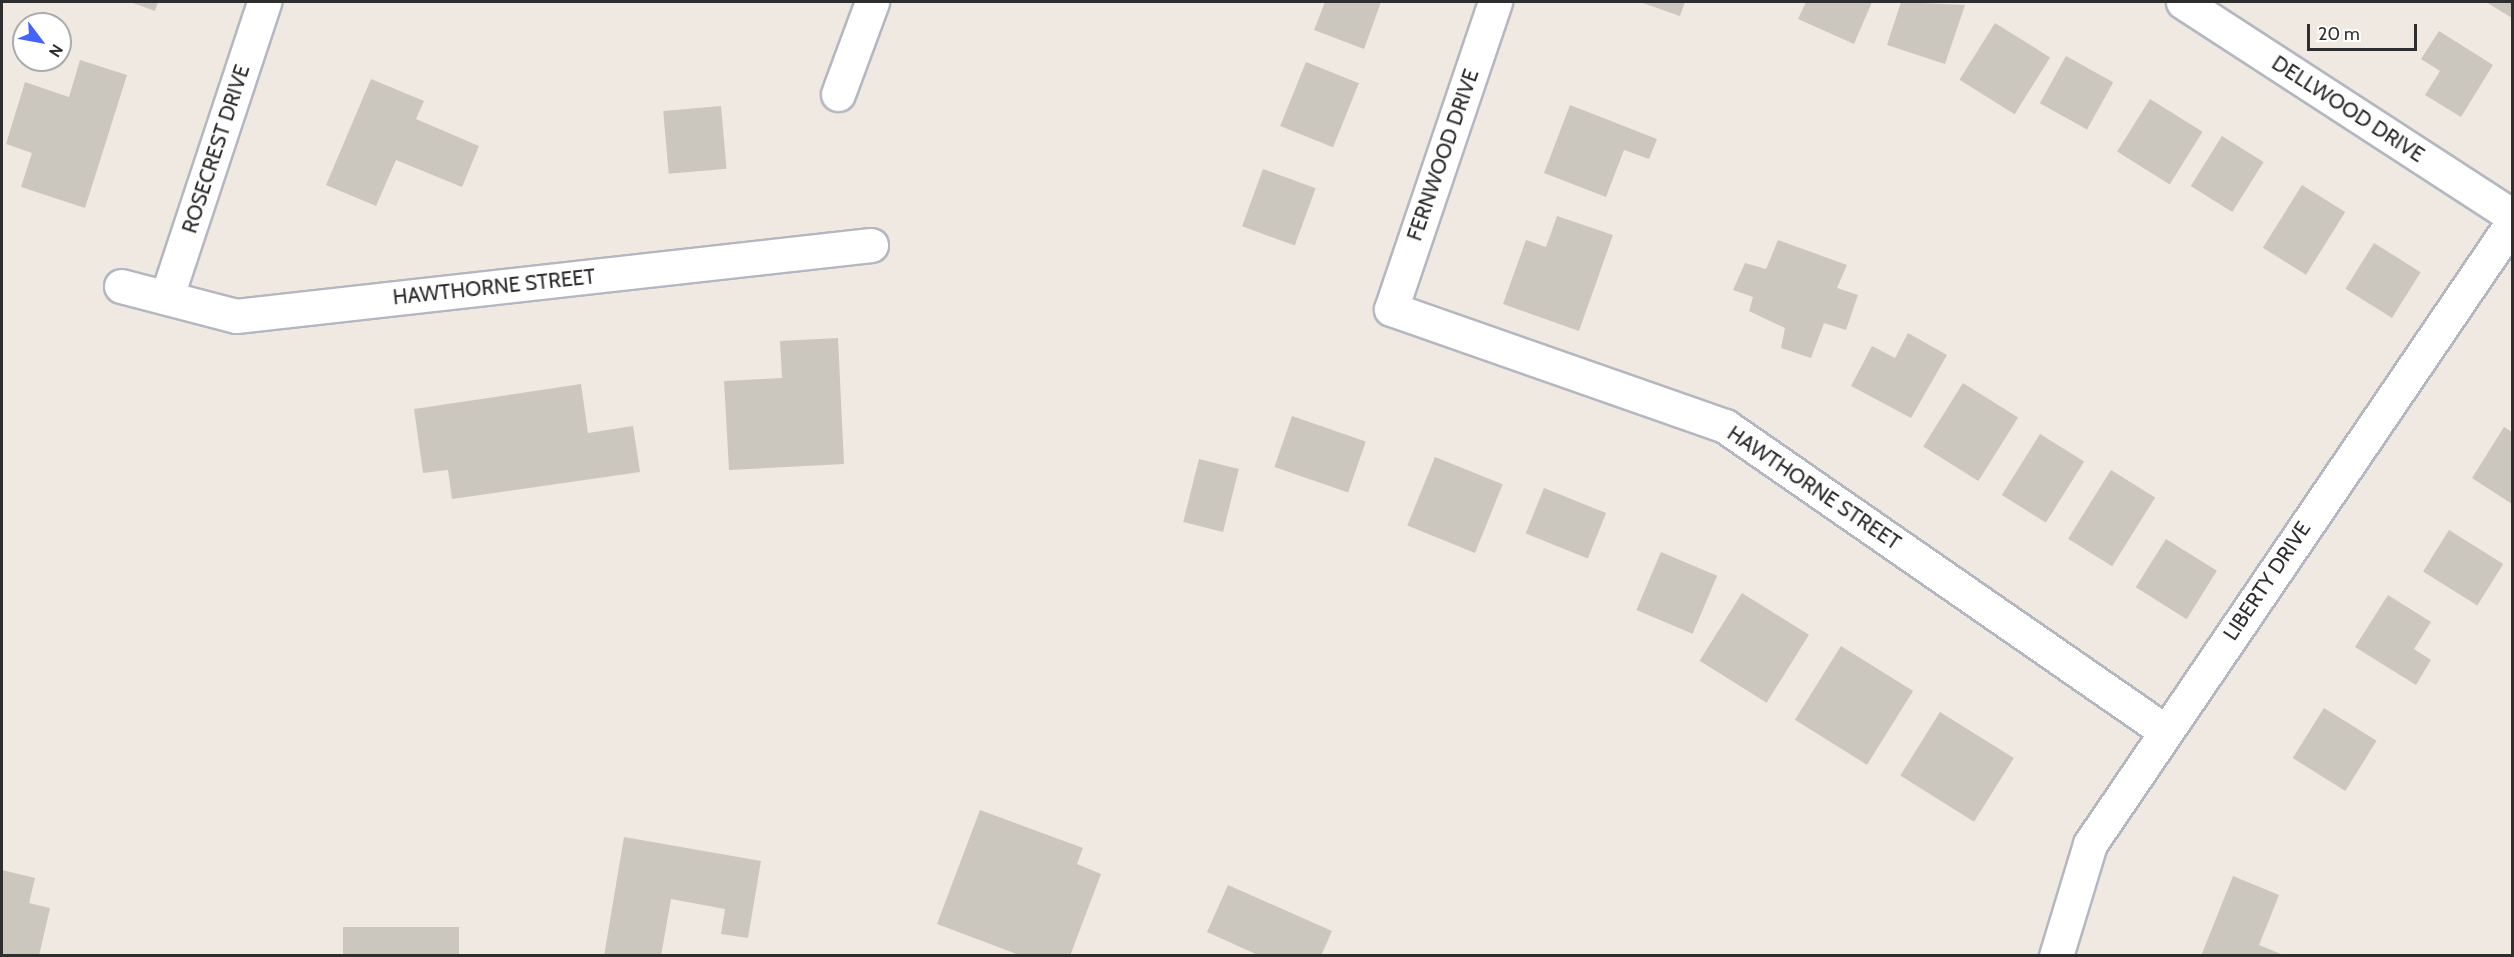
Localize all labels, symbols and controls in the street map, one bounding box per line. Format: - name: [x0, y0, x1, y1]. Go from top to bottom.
- north arrow: [12, 12, 72, 72]
- scale bar: [2310, 12, 2420, 50]
- text: 20 m: [2318, 23, 2360, 45]
- text: N: [45, 41, 67, 61]
- street label: DELLWOOD DRIVE: [2267, 50, 2429, 168]
- street label: ROSECREST DRIVE: [177, 62, 255, 236]
- street label: FERNWOOD DRIVE: [1402, 66, 1484, 244]
- street label: HAWTHORNE STREET: [392, 264, 596, 310]
- street label: HAWTHORNE STREET: [1723, 421, 1905, 555]
- street label: LIBERTY DRIVE: [2218, 517, 2316, 645]

